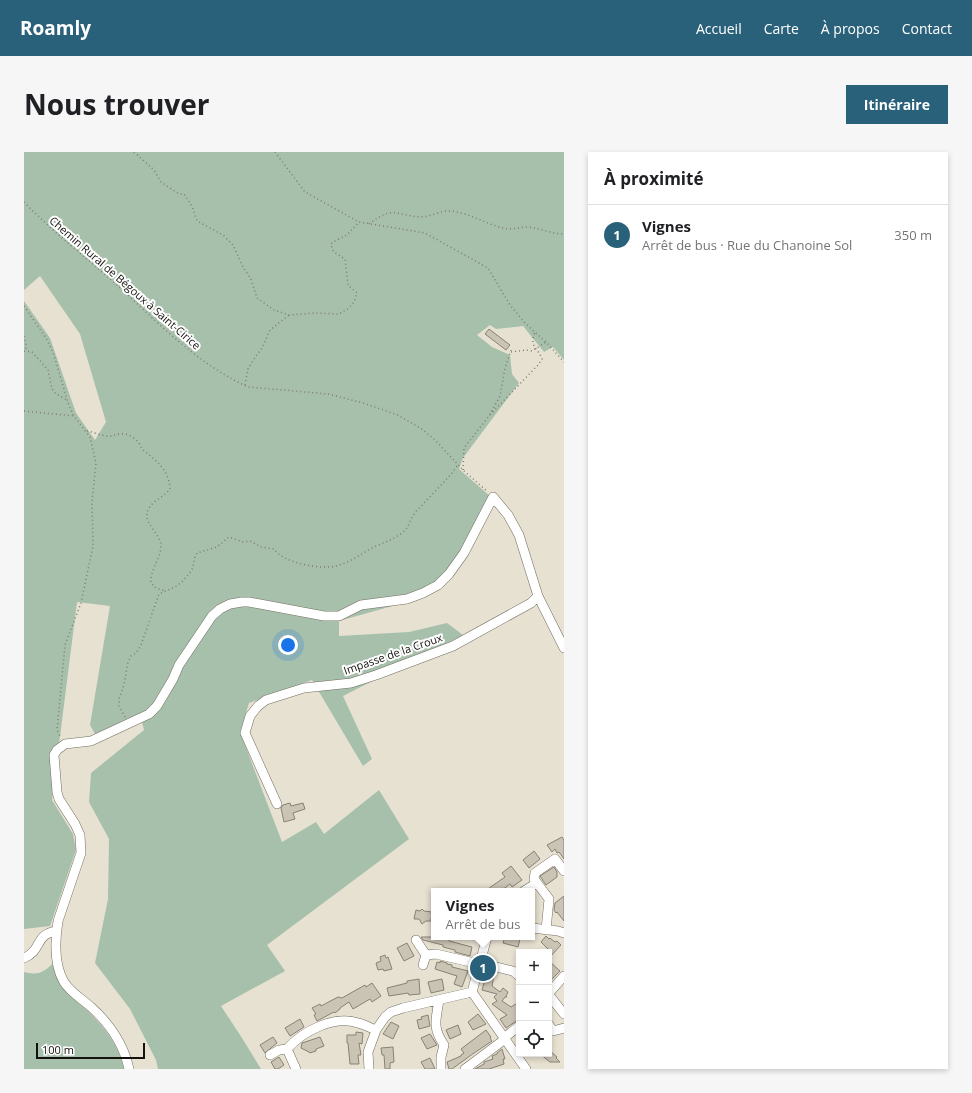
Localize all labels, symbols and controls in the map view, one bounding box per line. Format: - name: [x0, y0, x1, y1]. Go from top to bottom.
- text: Roamly: [20, 15, 91, 41]
- text: Accueil: [696, 19, 742, 38]
- text: Carte: [764, 19, 799, 38]
- text: À propos: [821, 19, 880, 38]
- text: Contact: [902, 19, 952, 38]
- text: Nous trouver: [24, 85, 210, 123]
- button: Itinéraire: [846, 85, 948, 124]
- text: À proximité: [604, 167, 703, 190]
- street label: Chemin Rural de Bégoux à Saint-Cirice: [47, 213, 204, 352]
- text: Vignes: [642, 216, 691, 236]
- text: 1: [613, 226, 621, 244]
- text: 350 m: [894, 226, 932, 244]
- text: Arrêt de bus · Rue du Chanoine Sol: [642, 236, 852, 254]
- street label: Impasse de la Croux: [341, 629, 445, 677]
- your location: [278, 635, 298, 655]
- popup: [431, 888, 535, 940]
- text: Vignes: [446, 895, 495, 915]
- text: Arrêt de bus: [446, 915, 520, 933]
- map controls: [516, 949, 552, 1057]
- button: +: [516, 949, 552, 985]
- pin: 1: [470, 953, 496, 983]
- button: −: [516, 985, 552, 1021]
- button: locate: [516, 1021, 552, 1057]
- scale bar: [36, 1041, 145, 1060]
- text: 100 m: [42, 1042, 74, 1057]

